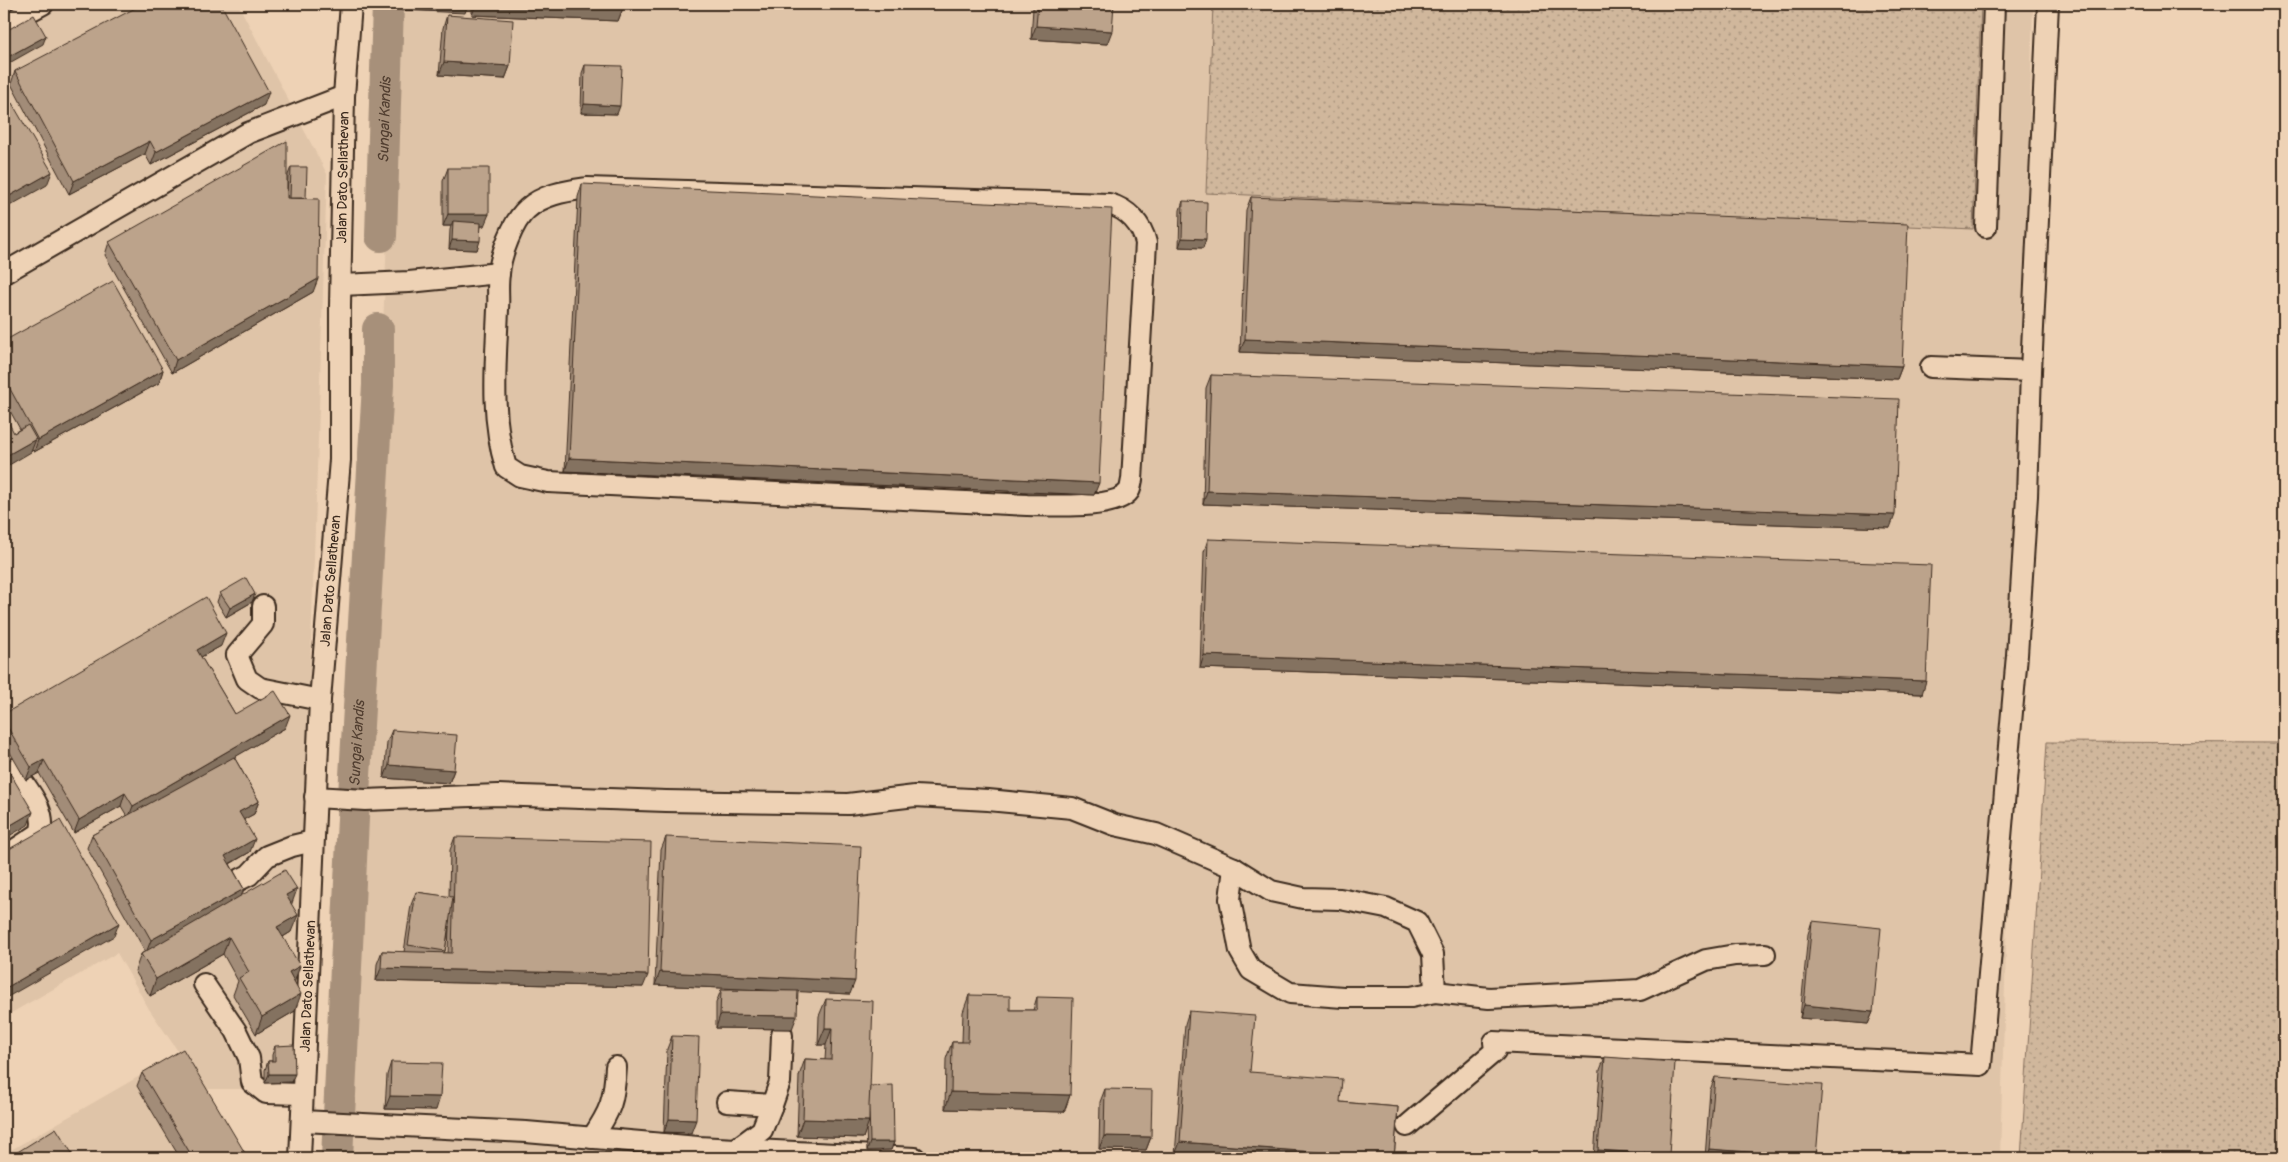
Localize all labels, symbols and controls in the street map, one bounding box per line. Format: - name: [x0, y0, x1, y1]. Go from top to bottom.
- water label: Sungai Kandis: [374, 74, 396, 163]
- street label: Jalan Dato Sellathevan: [333, 111, 353, 244]
- street label: Jalan Dato Sellathevan: [316, 514, 344, 647]
- water label: Sungai Kandis: [346, 698, 370, 787]
- street label: Jalan Dato Sellathevan: [297, 920, 319, 1053]

